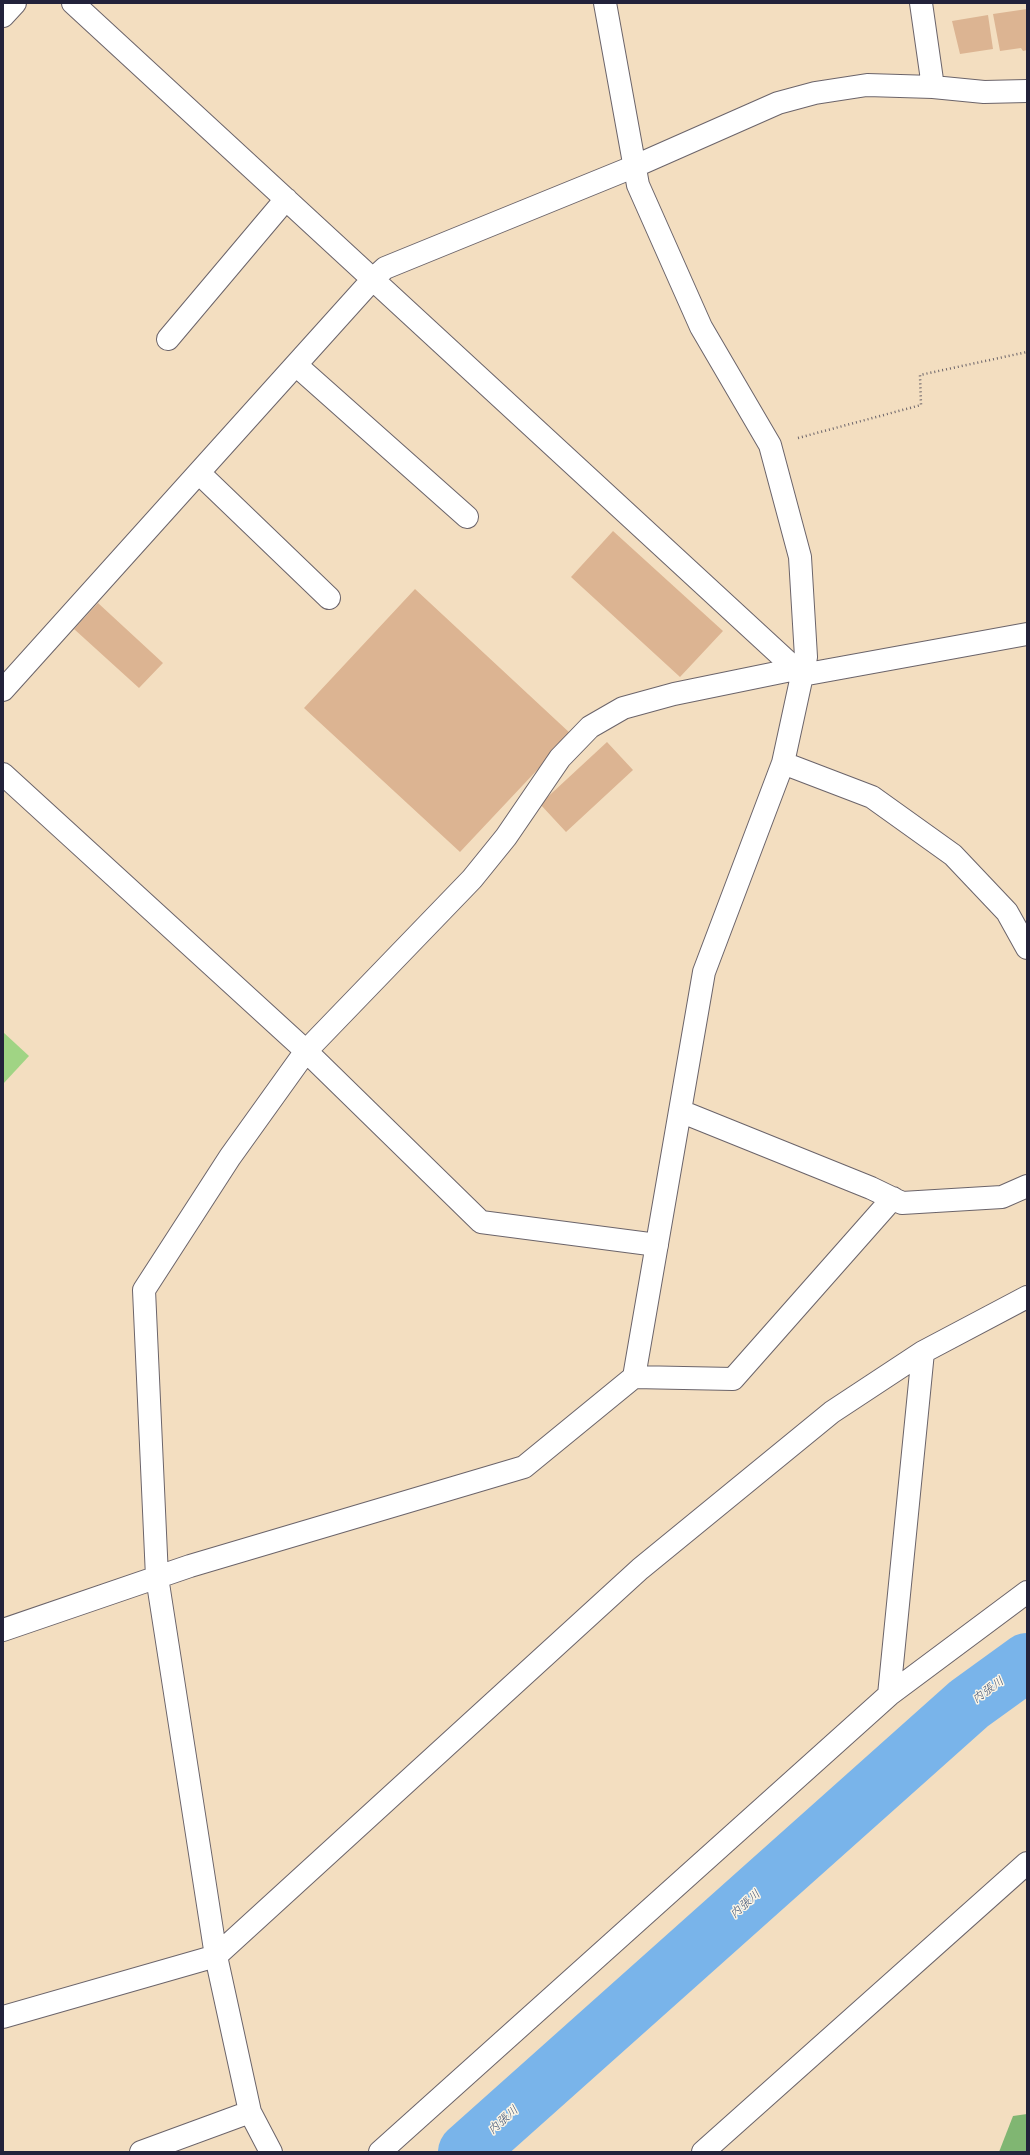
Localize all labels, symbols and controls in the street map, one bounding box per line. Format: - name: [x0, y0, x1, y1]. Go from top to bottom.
- water label: 内張川: [969, 1674, 1007, 1706]
- water label: 内張川: [727, 1887, 763, 1921]
- water label: 内張川: [485, 2103, 521, 2137]

